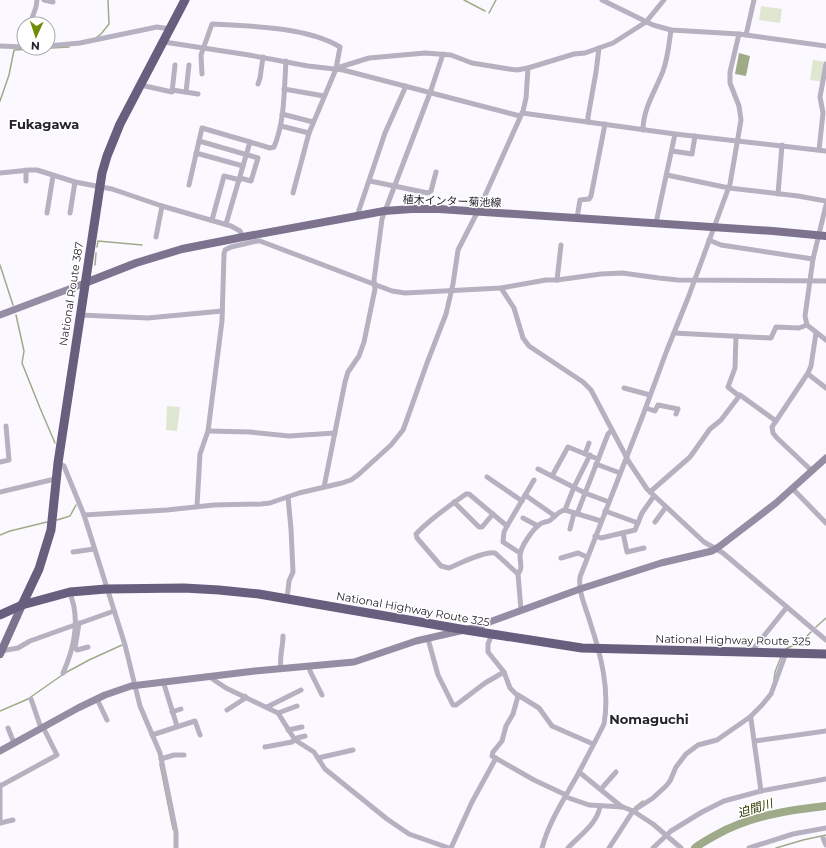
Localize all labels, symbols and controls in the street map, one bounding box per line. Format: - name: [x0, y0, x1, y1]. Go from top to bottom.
- north arrow: [16, 16, 56, 56]
- text: N: [31, 39, 40, 53]
- district label: Fukagawa: [9, 116, 79, 132]
- street label: 植木インター菊池線: [402, 192, 502, 210]
- street label: National Route 387: [56, 241, 86, 347]
- street label: National Highway Route 325: [335, 589, 491, 629]
- street label: National Highway Route 325: [655, 632, 811, 648]
- district label: Nomaguchi: [609, 711, 689, 727]
- water label: 迫間川: [736, 795, 776, 820]

